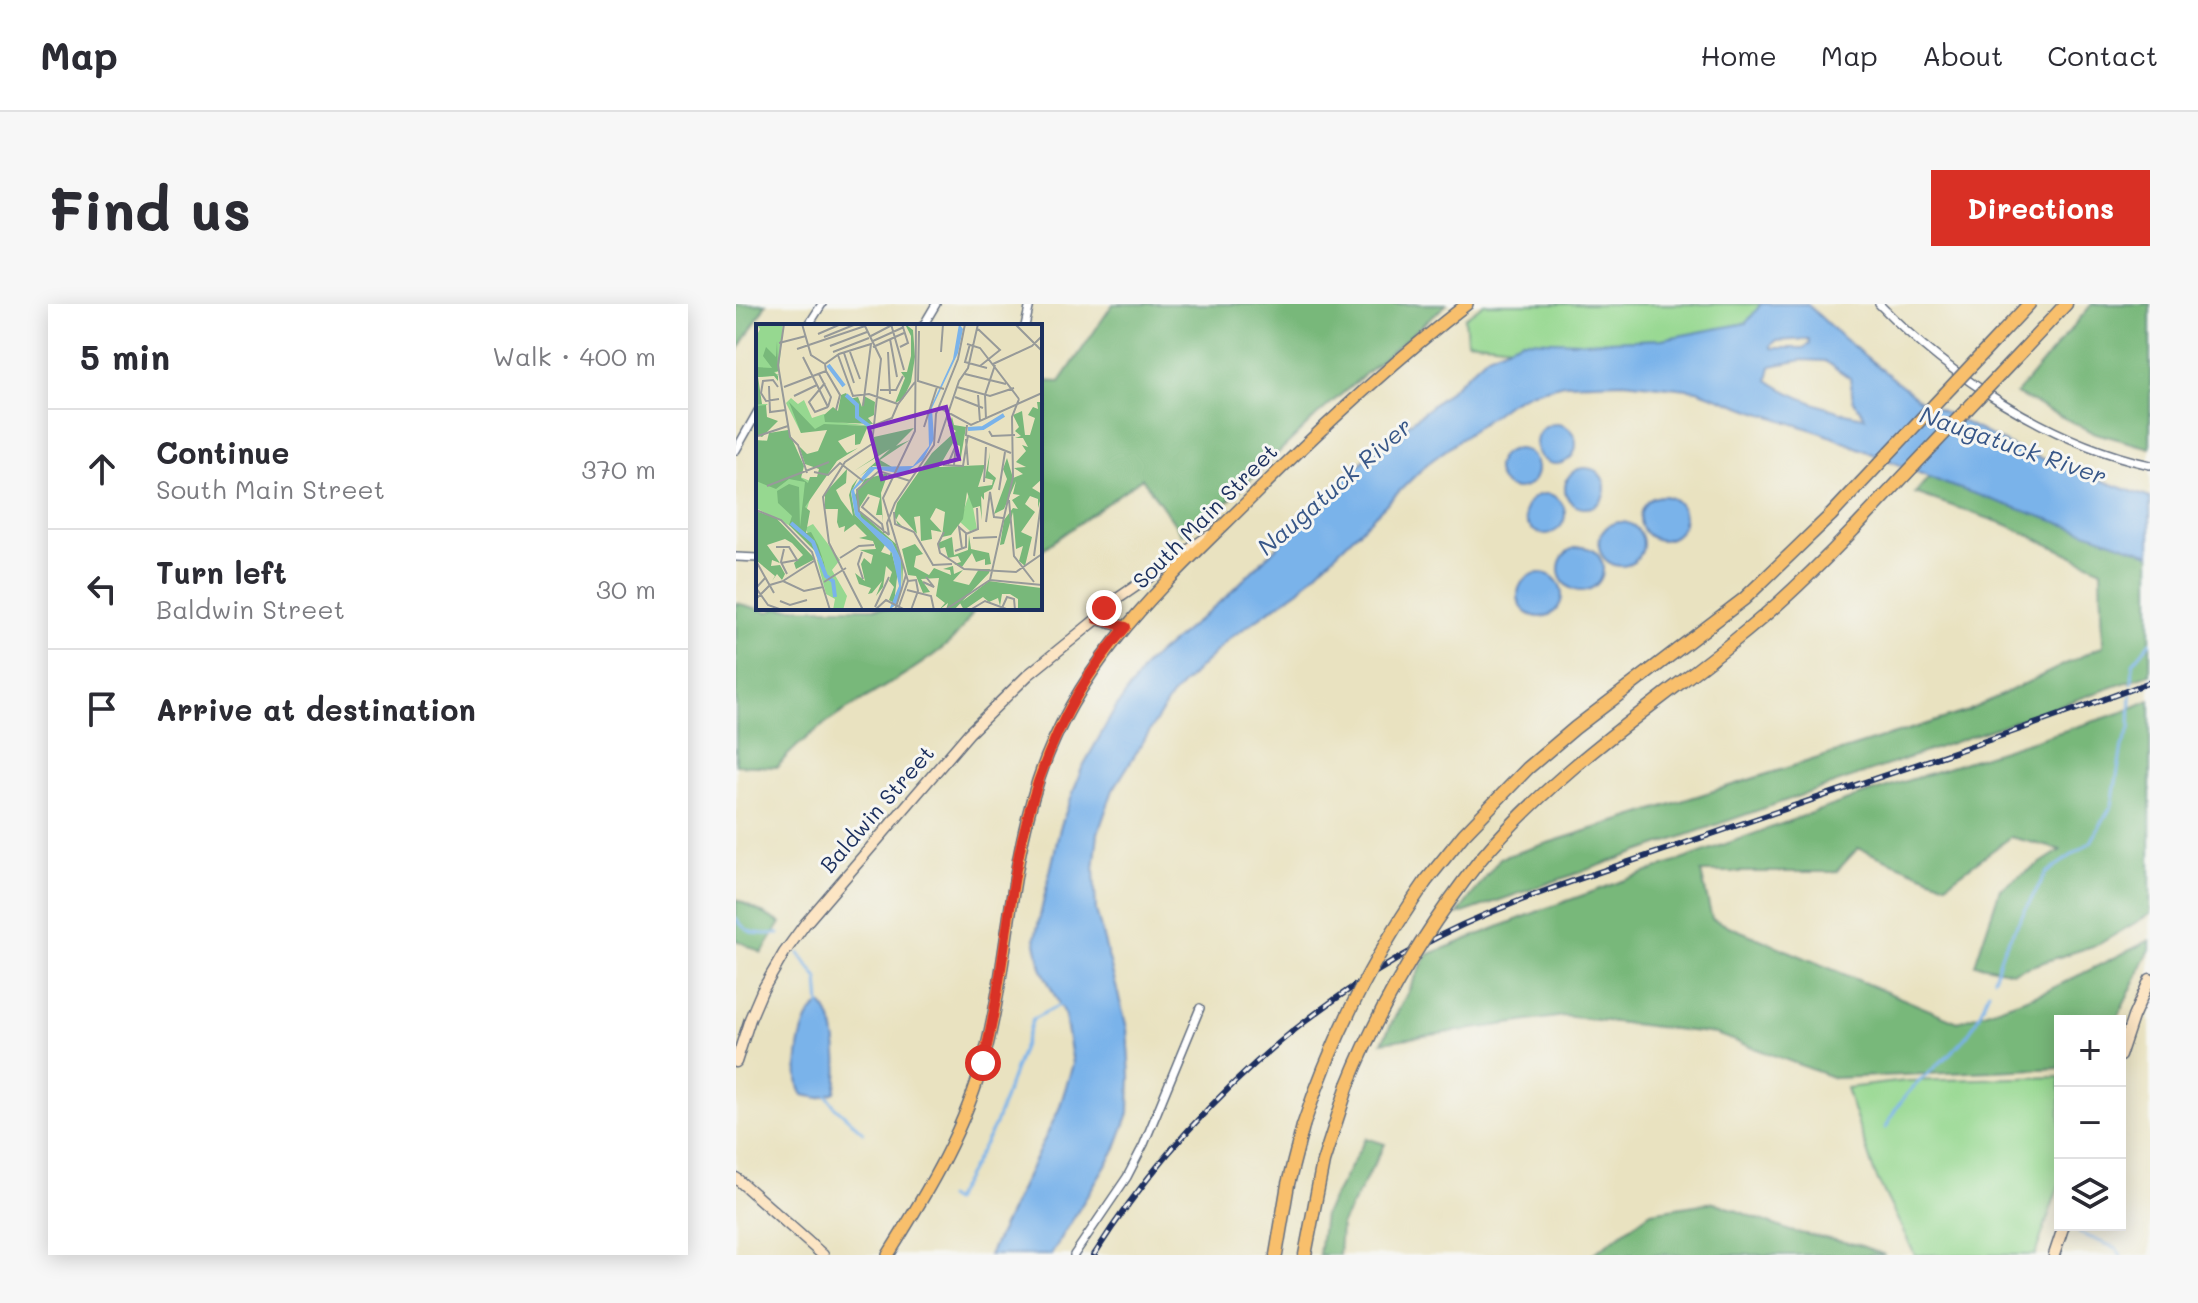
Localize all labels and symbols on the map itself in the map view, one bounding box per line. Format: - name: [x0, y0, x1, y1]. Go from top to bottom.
- inset map: [756, 324, 1042, 610]
- water label: Naugatuck River: [1916, 398, 2111, 491]
- water label: Naugatuck River: [1250, 410, 1418, 562]
- street label: South Main Street: [1126, 437, 1283, 594]
- route end: [1086, 590, 1122, 626]
- street label: Baldwin Street: [813, 739, 940, 879]
- route start: [965, 1045, 1001, 1081]

